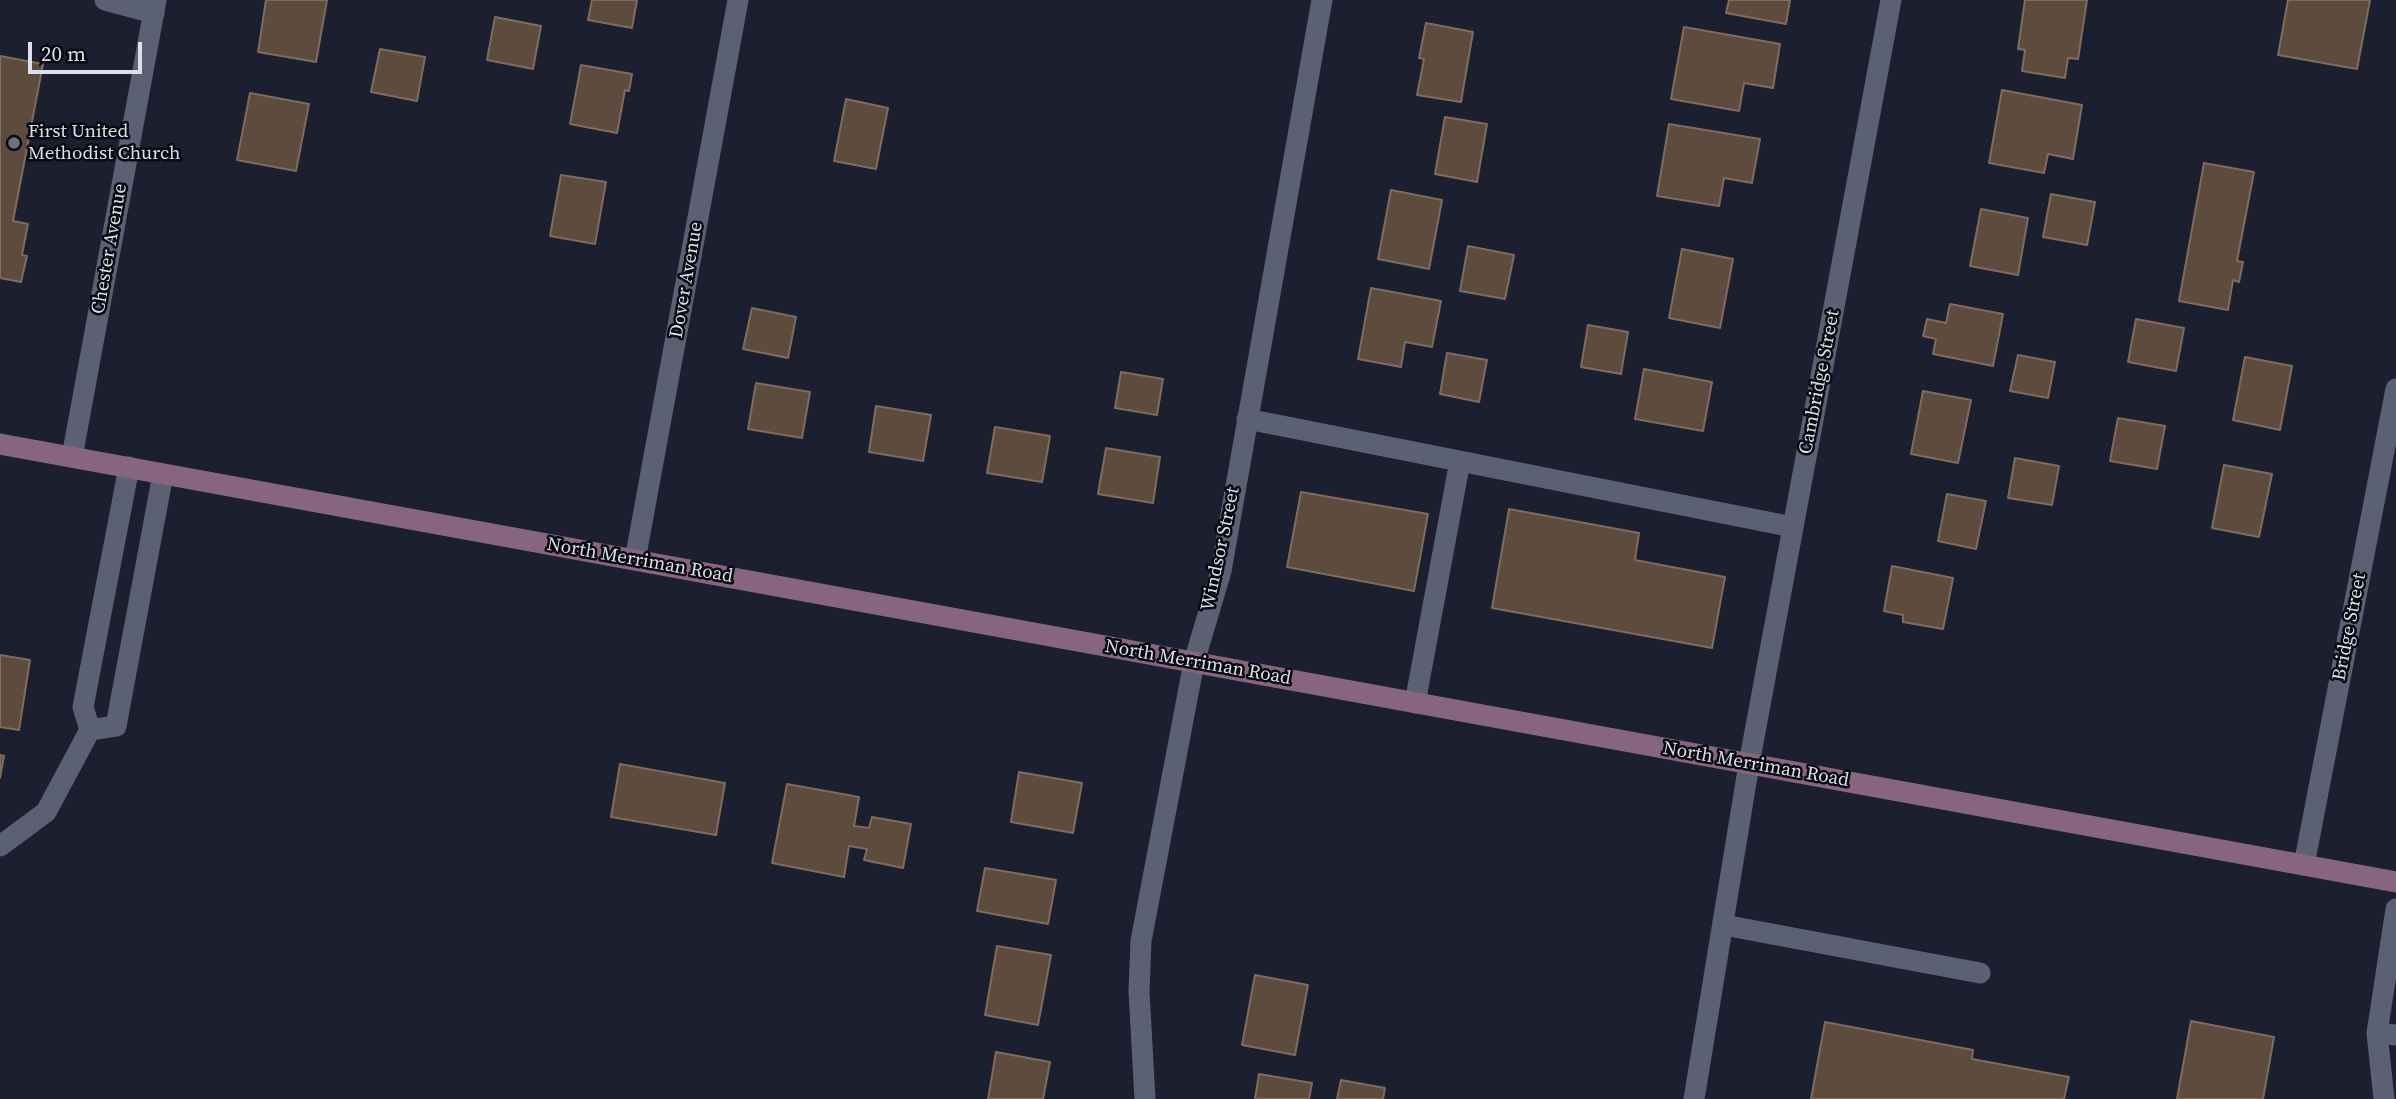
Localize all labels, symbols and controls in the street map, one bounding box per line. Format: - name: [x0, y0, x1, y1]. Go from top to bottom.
- scale bar: [32, 28, 145, 72]
- text: 20 m: [41, 39, 86, 68]
- place label: First United Methodist Church: [28, 121, 180, 165]
- marker: First United Methodist Church: [6, 135, 22, 151]
- street label: Chester Avenue: [87, 182, 133, 316]
- street label: Dover Avenue: [666, 220, 708, 340]
- street label: Cambridge Street: [1795, 308, 1845, 456]
- street label: Windsor Street: [1197, 485, 1245, 613]
- street label: North Merriman Road: [545, 533, 735, 589]
- street label: Bridge Street: [2328, 571, 2372, 683]
- street label: North Merriman Road: [1103, 635, 1293, 691]
- street label: North Merriman Road: [1661, 737, 1851, 793]

